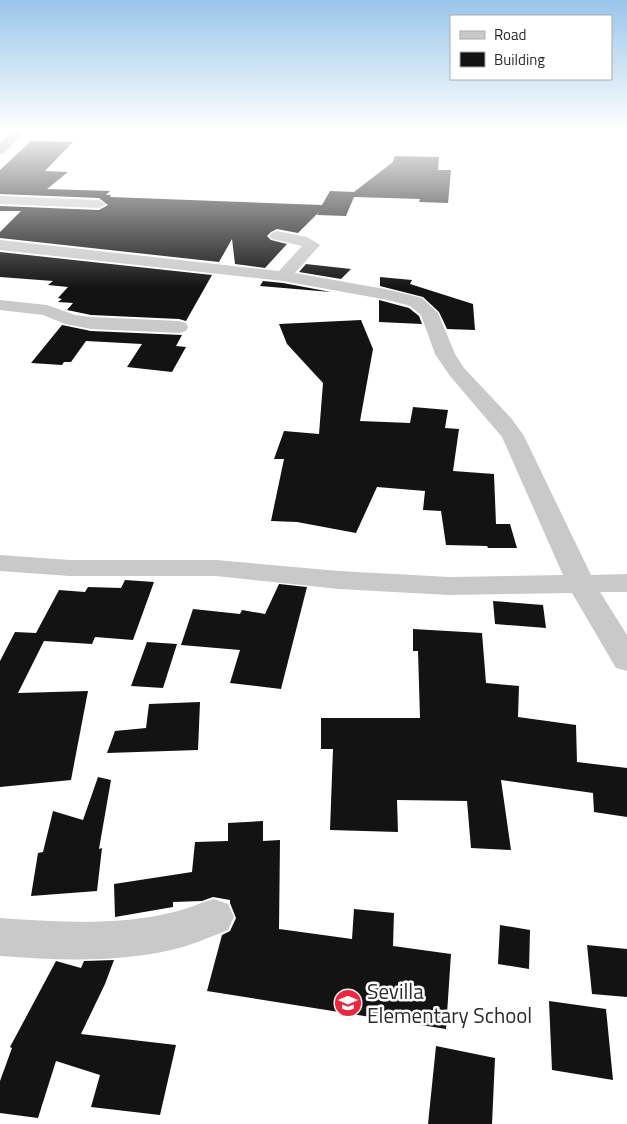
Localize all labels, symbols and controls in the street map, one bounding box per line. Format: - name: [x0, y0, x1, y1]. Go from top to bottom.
- legend: [450, 15, 612, 80]
- text: Road: [494, 23, 526, 46]
- text: Building: [494, 48, 545, 71]
- place label: Sevilla Elementary School: [367, 975, 532, 1031]
- school or university icon: Sevilla Elementary School: [333, 988, 363, 1018]

